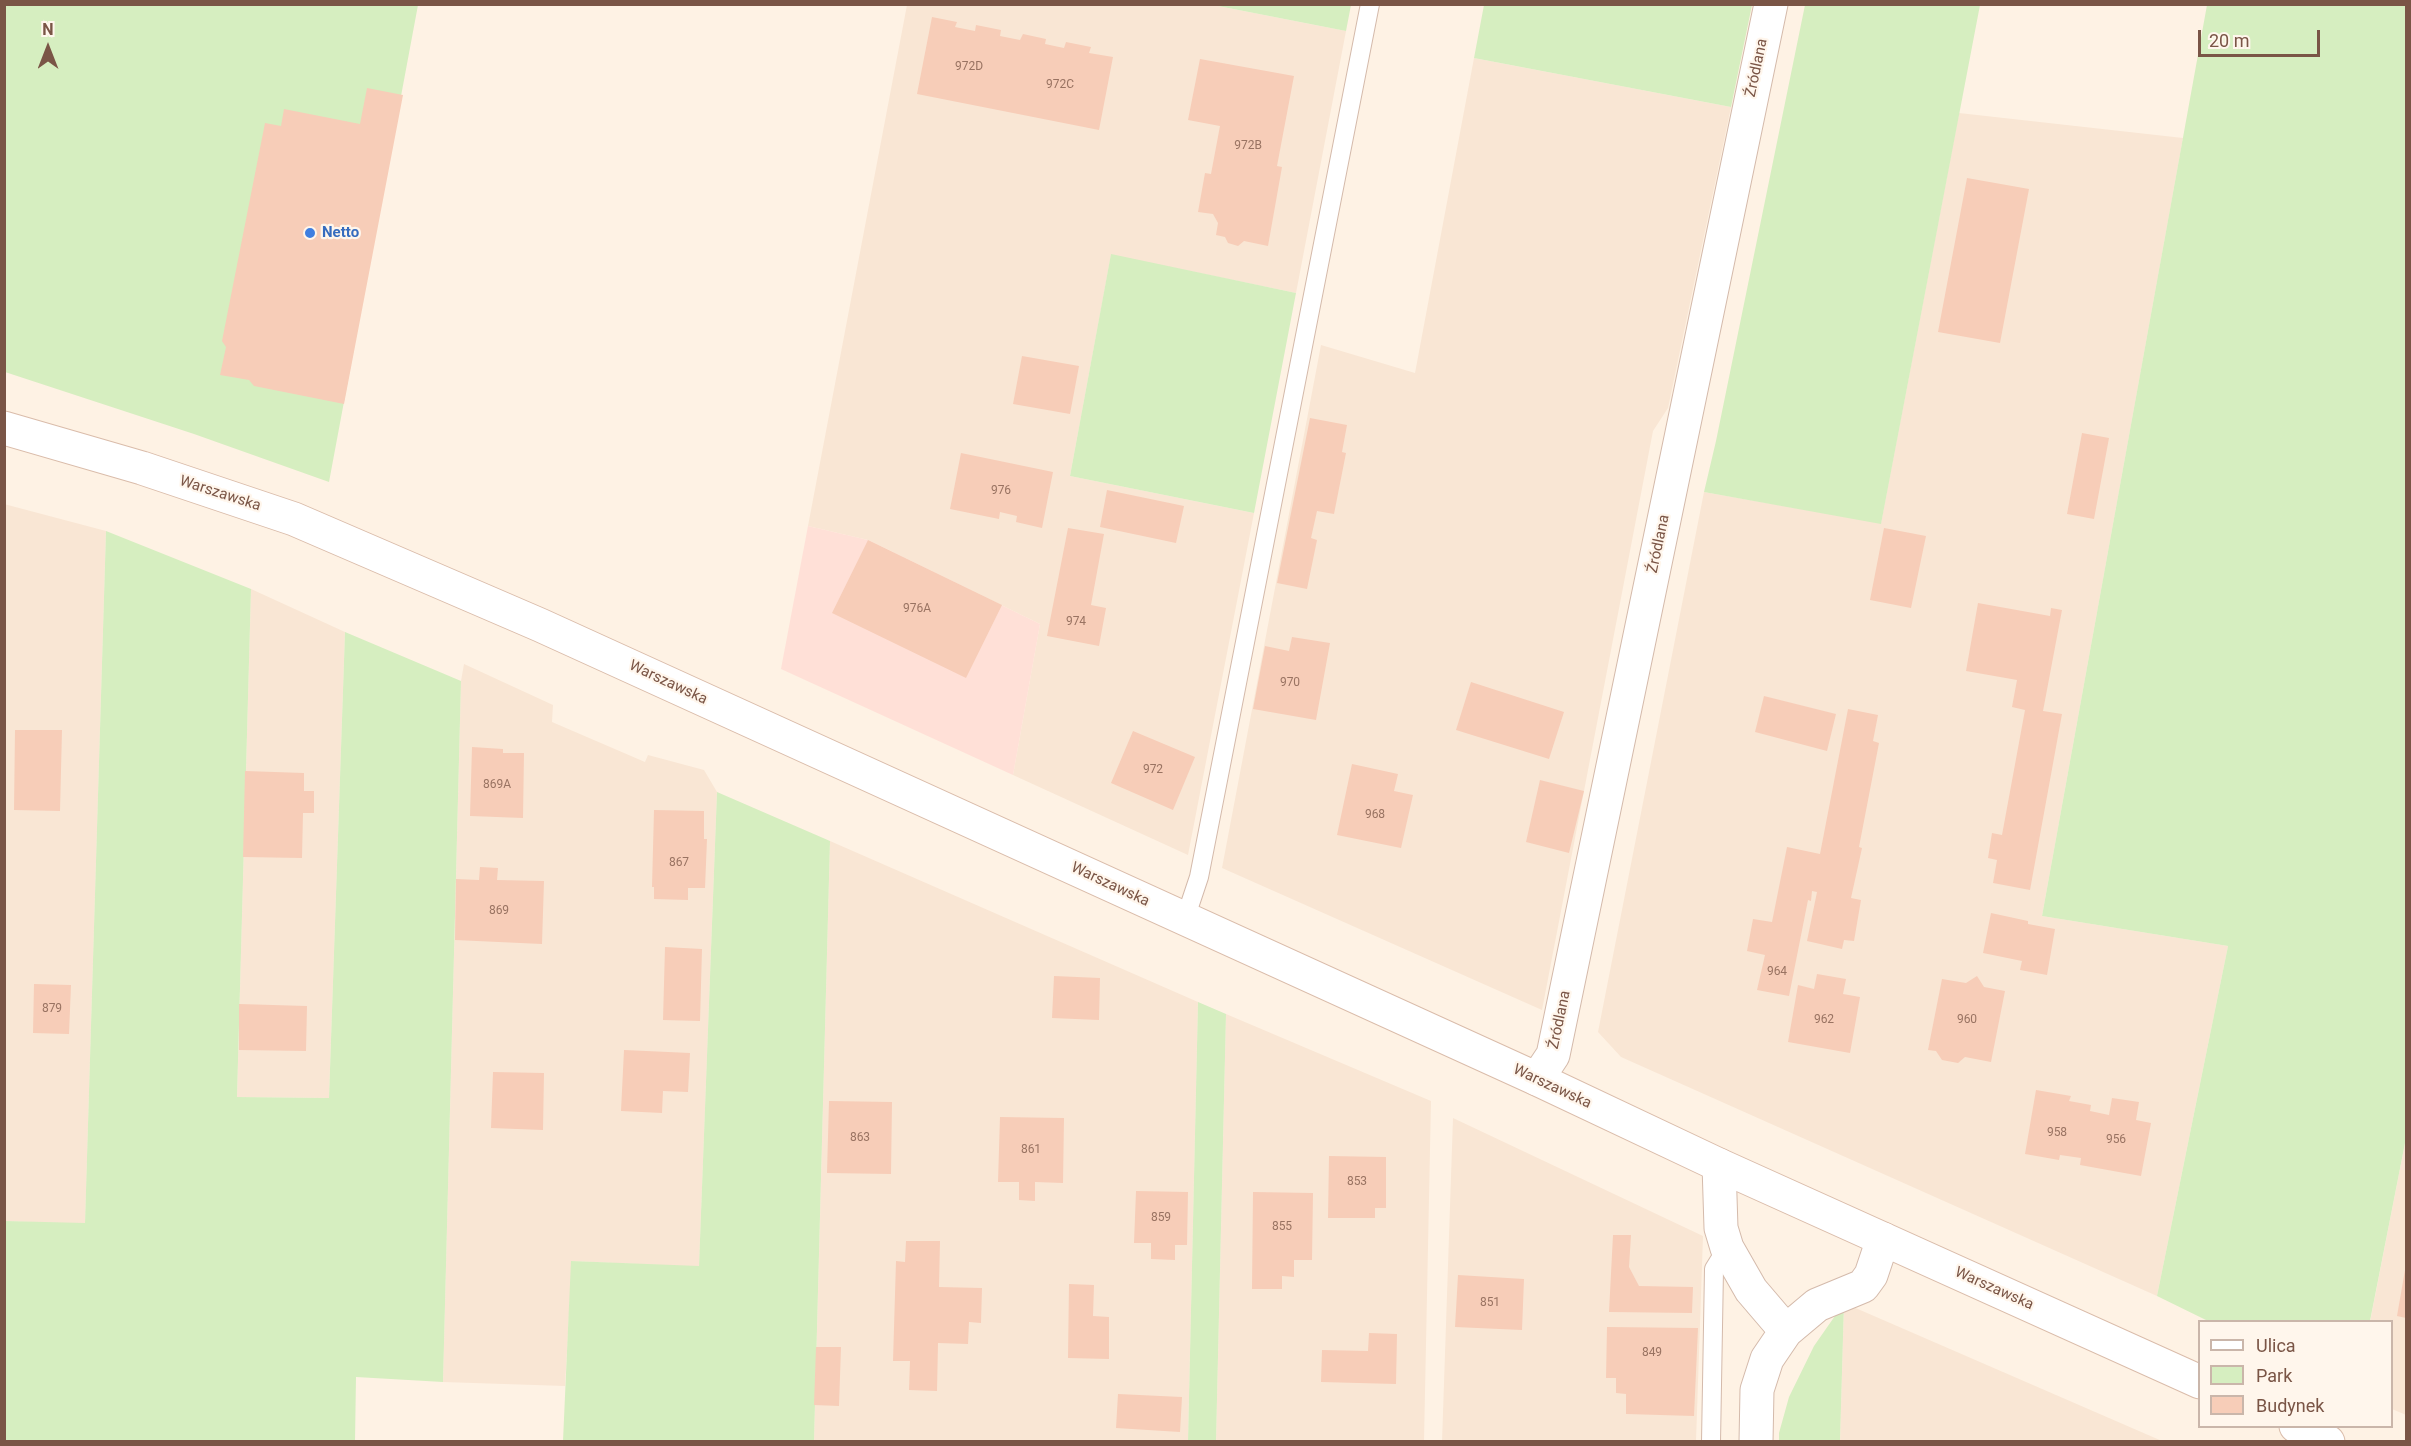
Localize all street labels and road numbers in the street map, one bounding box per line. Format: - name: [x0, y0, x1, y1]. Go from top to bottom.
- street label: Źródlana: [1742, 37, 1772, 99]
- street label: Warszawska: [177, 472, 263, 516]
- street label: Źródlana: [1644, 513, 1674, 575]
- street label: Warszawska: [626, 657, 710, 709]
- street label: Warszawska: [1068, 859, 1152, 911]
- street label: Źródlana: [1545, 989, 1575, 1051]
- street label: Warszawska: [1510, 1061, 1594, 1113]
- street label: Warszawska: [1952, 1264, 2036, 1314]

